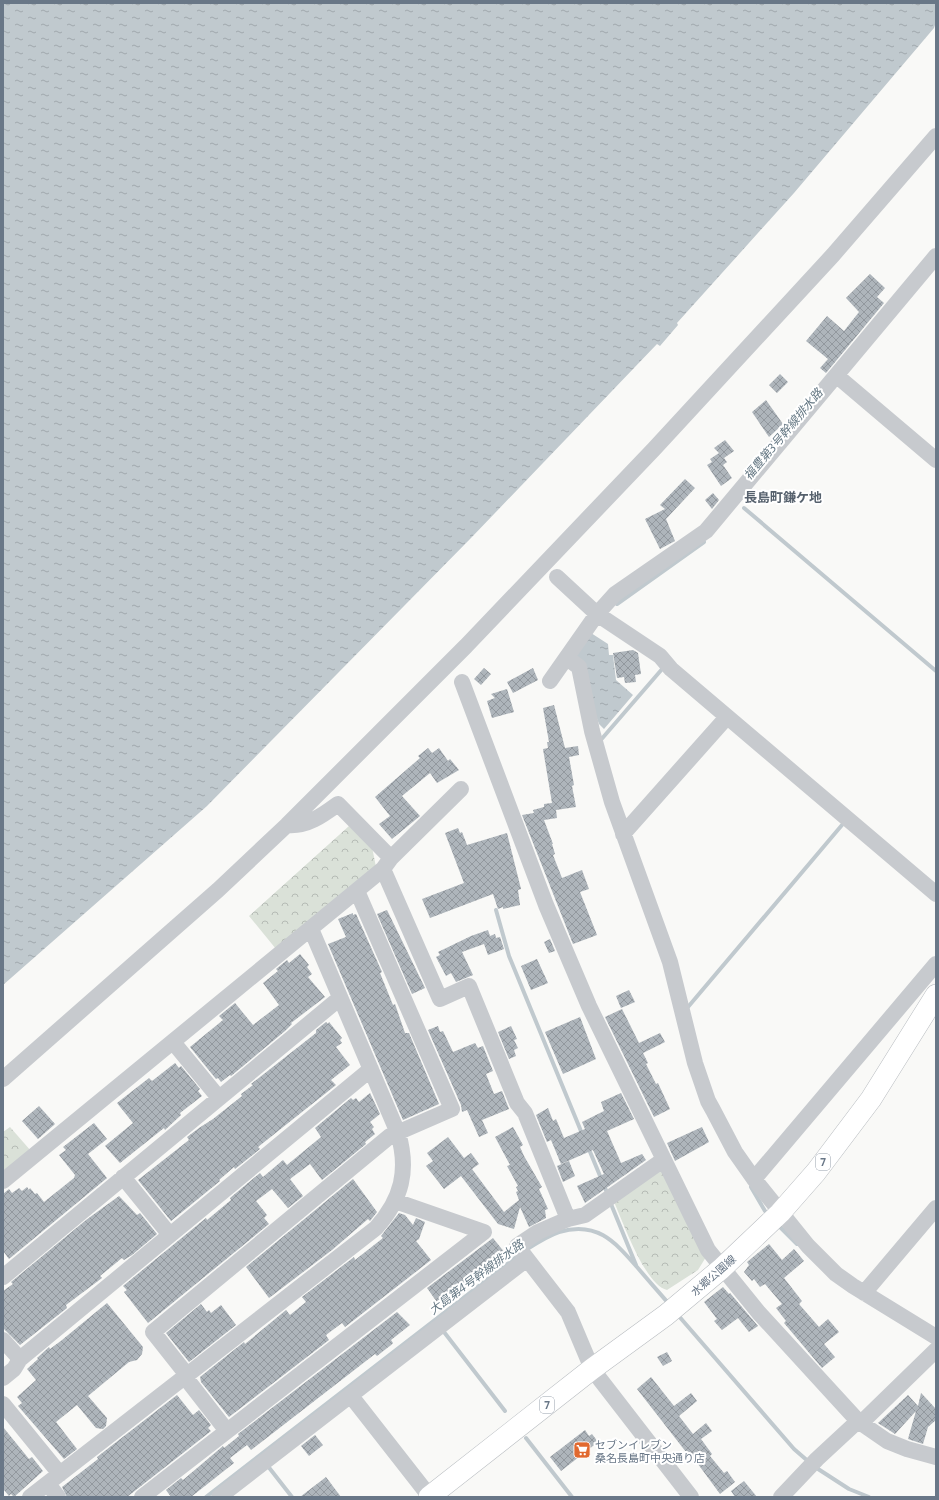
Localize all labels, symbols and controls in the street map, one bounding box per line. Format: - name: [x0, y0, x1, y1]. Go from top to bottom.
- water label: 福豊第3号幹線排水路: [740, 384, 827, 483]
- district label: 長島町鎌ケ地: [744, 488, 822, 506]
- road number: 7: [816, 1154, 830, 1170]
- water label: 大島第4号幹線排水路: [425, 1235, 528, 1318]
- street label: 水郷公園線: [687, 1251, 739, 1299]
- road number: 7: [540, 1397, 554, 1413]
- place label: セブンイレブン 桑名長島町中央通り店: [595, 1437, 705, 1465]
- supermarket icon: セブンイレブン 桑名長島町中央通り店: [572, 1440, 592, 1460]

